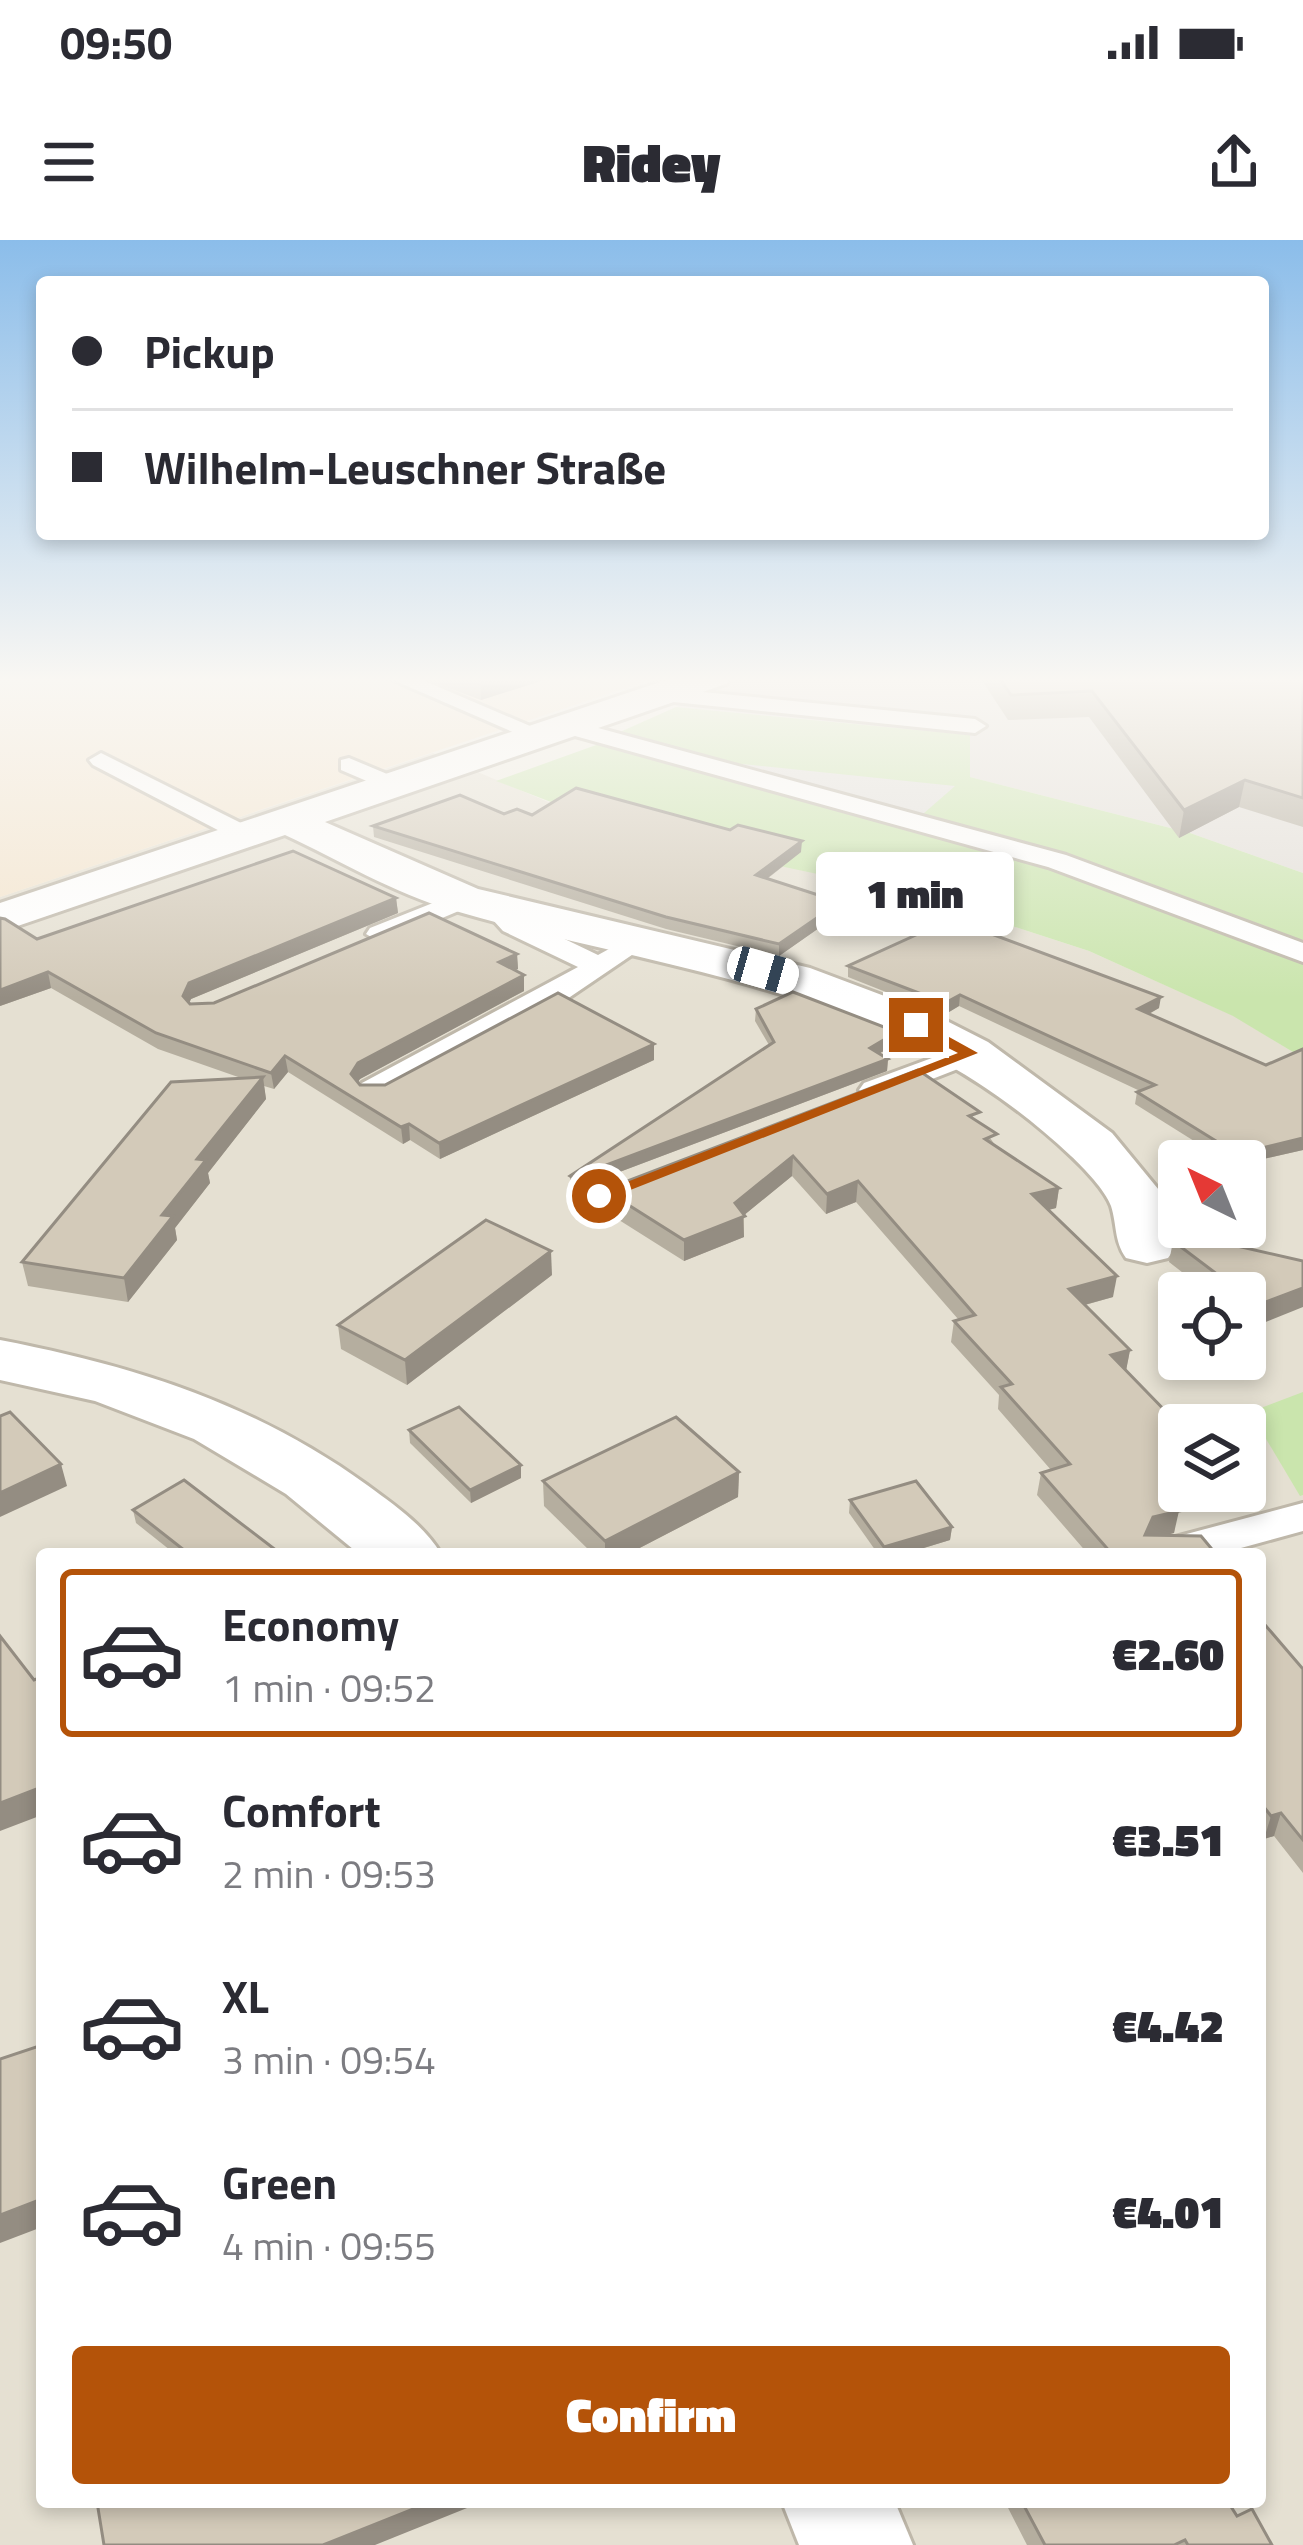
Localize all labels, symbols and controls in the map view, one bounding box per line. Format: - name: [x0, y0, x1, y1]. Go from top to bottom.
- text: 09:50: [60, 8, 172, 76]
- text: Ridey: [582, 121, 721, 203]
- icon: menu: [36, 129, 102, 195]
- icon: share: [1201, 129, 1267, 195]
- text: Pickup: [144, 317, 275, 385]
- text: Wilhelm-Leuschner Straße: [144, 433, 666, 501]
- callout: 1 min: [817, 851, 1015, 935]
- text: 1 min: [867, 864, 963, 923]
- car: [723, 943, 803, 997]
- route end: [889, 998, 943, 1052]
- north arrow: [1158, 1140, 1266, 1248]
- map controls: [1158, 1140, 1266, 1512]
- route start: [572, 1169, 626, 1223]
- button: locate: [1158, 1272, 1266, 1380]
- button: layers: [1158, 1404, 1266, 1512]
- text: Economy: [222, 1590, 399, 1658]
- icon: car: [78, 1599, 186, 1707]
- text: €2.60: [1112, 1619, 1224, 1687]
- text: 1 min · 09:52: [222, 1658, 436, 1717]
- text: Comfort: [222, 1776, 381, 1844]
- icon: car: [78, 1785, 186, 1893]
- text: €3.51: [1112, 1805, 1224, 1873]
- text: 2 min · 09:53: [222, 1844, 436, 1903]
- text: XL: [222, 1962, 269, 2030]
- icon: car: [78, 1971, 186, 2079]
- text: €4.42: [1112, 1991, 1224, 2059]
- text: 3 min · 09:54: [222, 2030, 436, 2089]
- text: Green: [222, 2148, 337, 2216]
- icon: car: [78, 2157, 186, 2265]
- text: €4.01: [1112, 2177, 1224, 2245]
- text: 4 min · 09:55: [222, 2216, 436, 2275]
- button: Confirm: [72, 2346, 1230, 2484]

